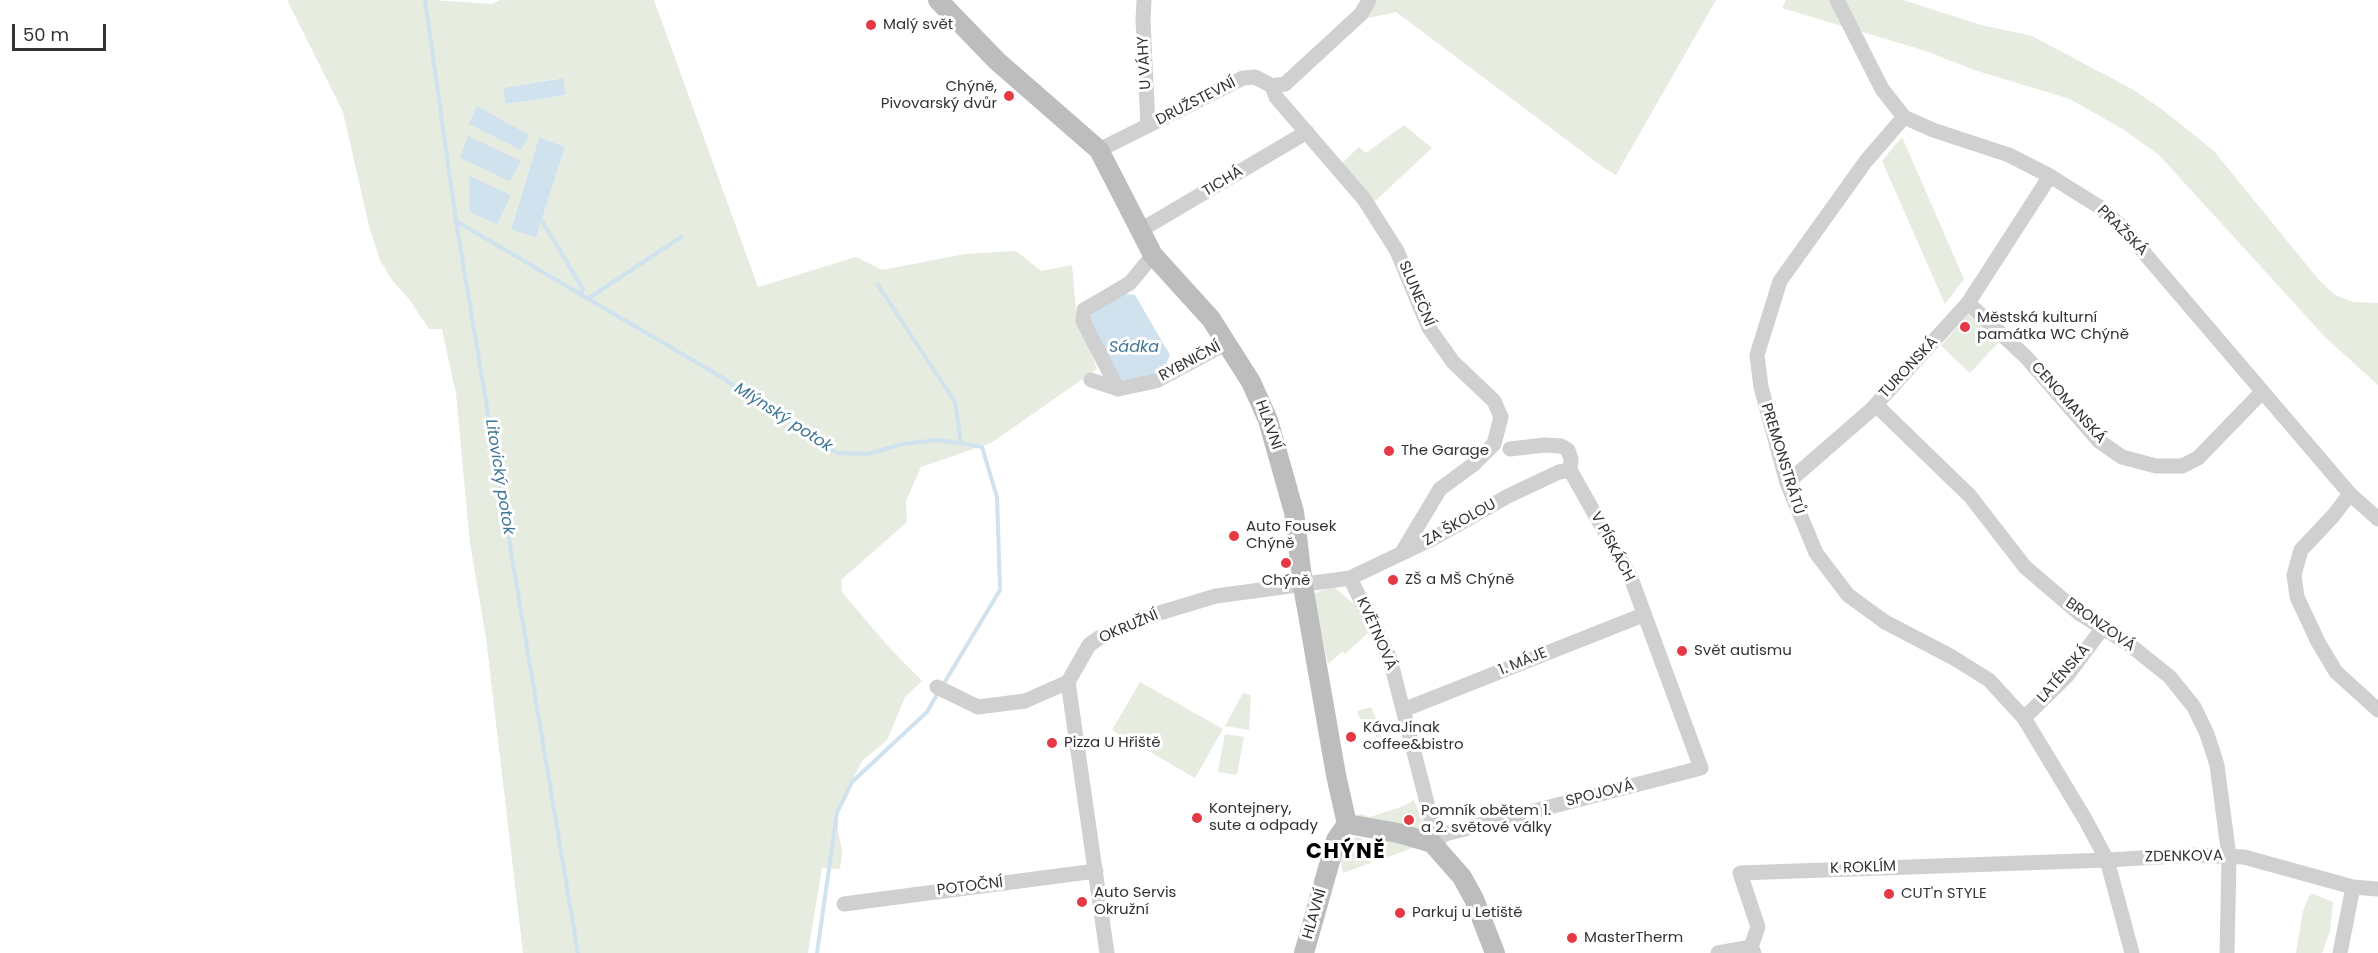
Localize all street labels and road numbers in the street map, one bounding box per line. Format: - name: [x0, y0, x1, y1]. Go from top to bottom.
- street label: U VÁHY: [1135, 36, 1155, 90]
- street label: DRUŽSTEVNÍ: [1153, 74, 1239, 130]
- street label: TICHÁ: [1200, 163, 1246, 201]
- street label: PRAŽSKÁ: [2093, 202, 2151, 260]
- street label: SLUNEČNÍ: [1394, 259, 1438, 329]
- street label: TURONSKÁ: [1876, 333, 1942, 403]
- street label: RYBNIČNÍ: [1156, 338, 1224, 386]
- street label: CENOMANSKÁ: [2027, 359, 2109, 447]
- street label: HLAVNÍ: [1251, 398, 1285, 452]
- street label: PREMONSTRÁTŮ: [1757, 401, 1807, 517]
- street label: ZA ŠKOLOU: [1421, 496, 1499, 550]
- street label: V PÍSKÁCH: [1586, 509, 1638, 585]
- street label: BRONZOVÁ: [2062, 594, 2138, 656]
- street label: KVĚTNOVÁ: [1352, 595, 1400, 673]
- street label: OKRUŽNÍ: [1097, 607, 1161, 647]
- street label: LATÉNSKÁ: [2034, 641, 2094, 707]
- street label: 1. MÁJE: [1496, 644, 1550, 680]
- street label: SPOJOVÁ: [1564, 777, 1636, 811]
- street label: ZDENKOVA: [2145, 847, 2223, 867]
- street label: K ROKLÍM: [1830, 858, 1896, 878]
- street label: POTOČNÍ: [936, 874, 1004, 900]
- street label: HLAVNÍ: [1299, 887, 1331, 941]

